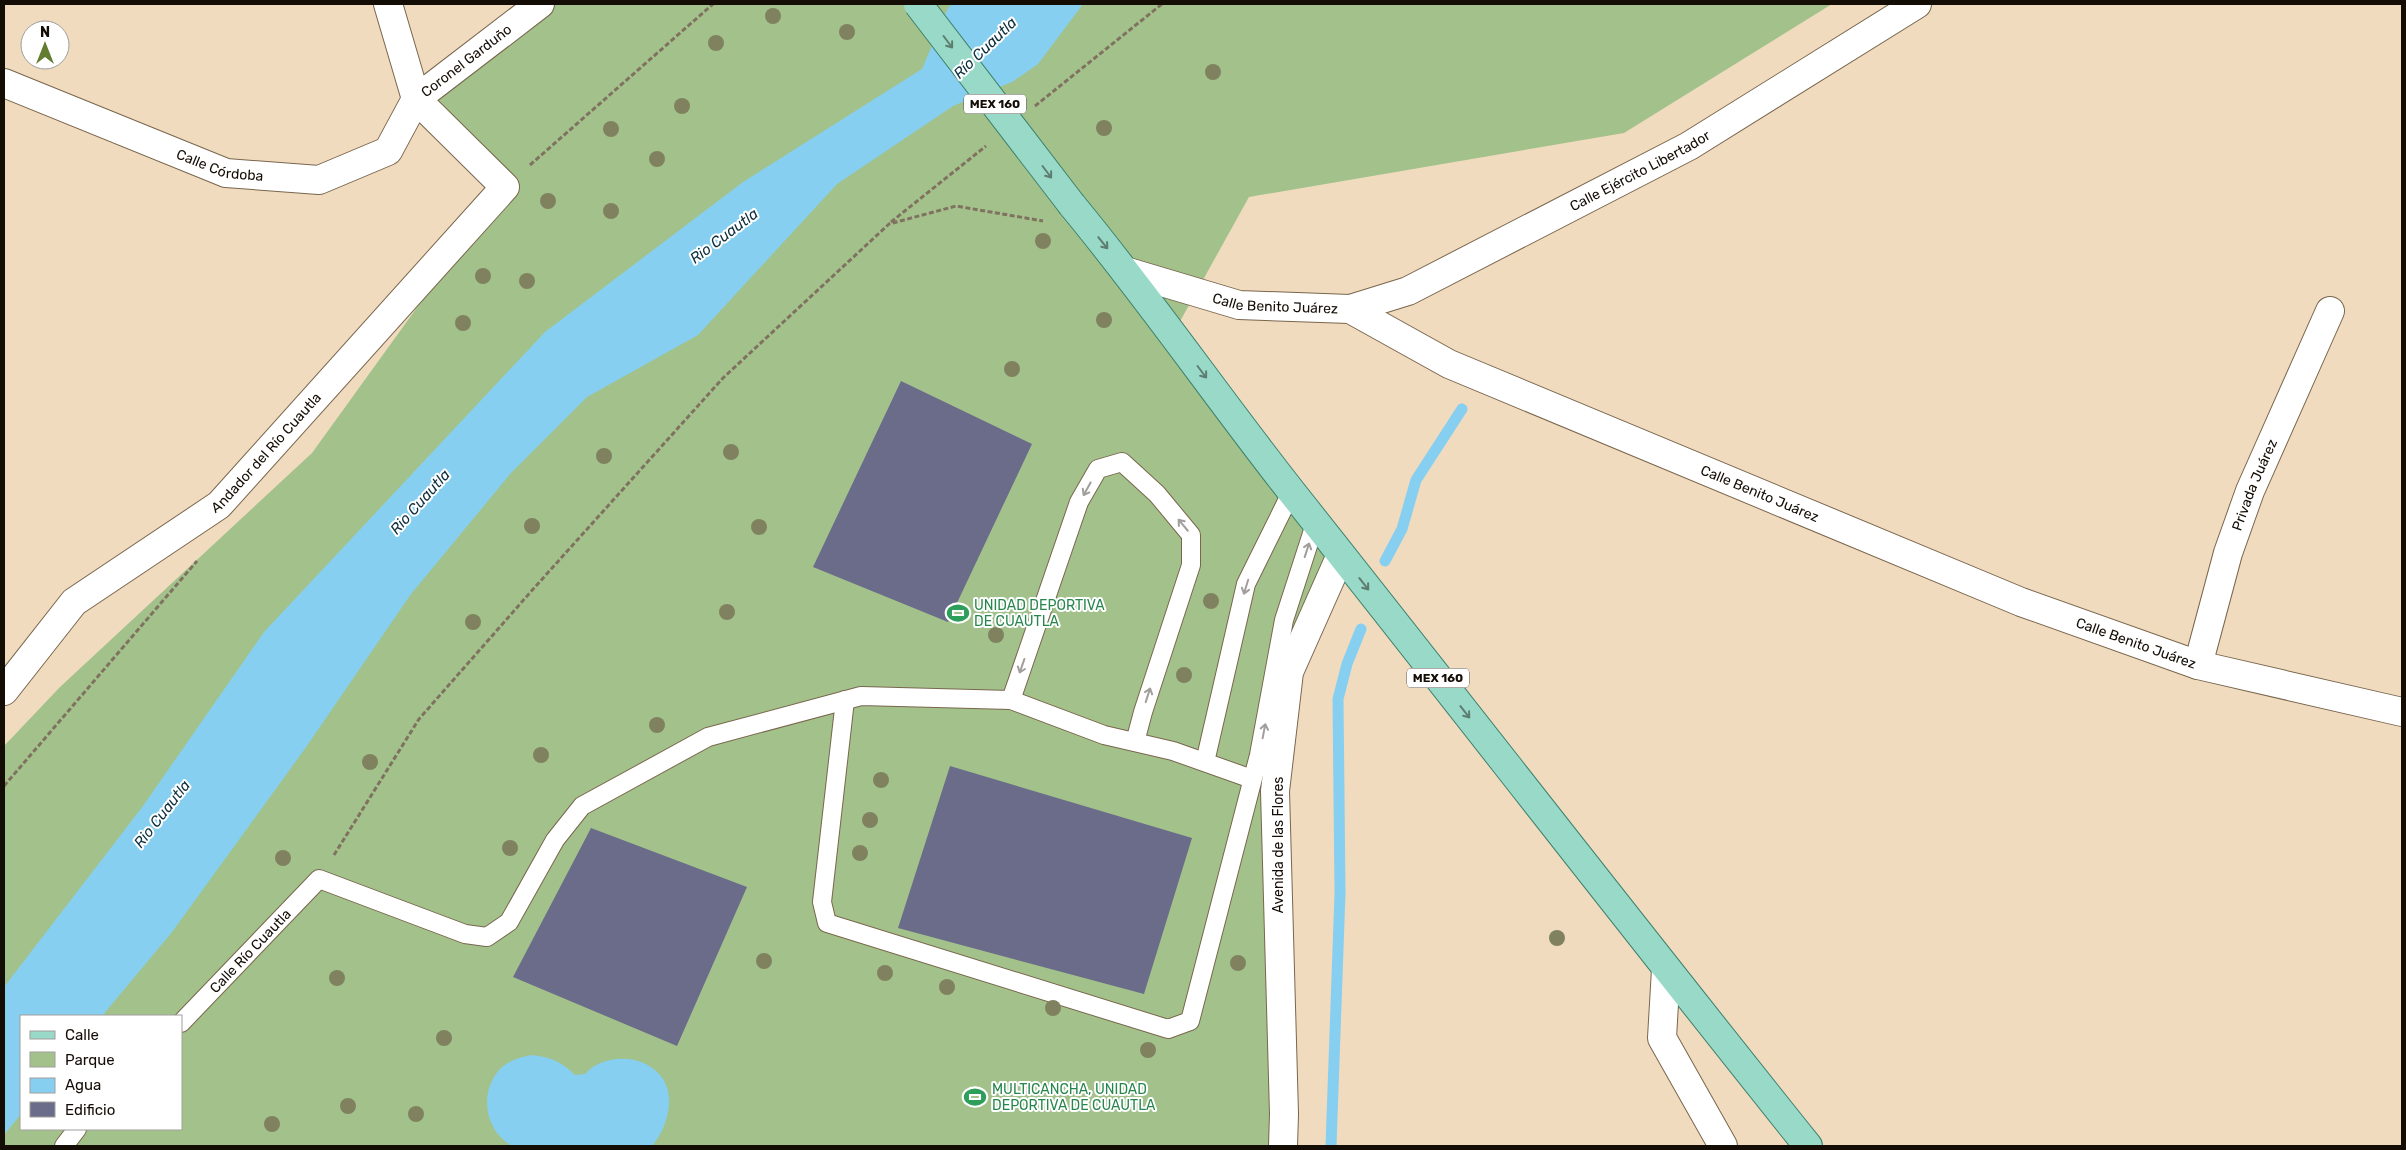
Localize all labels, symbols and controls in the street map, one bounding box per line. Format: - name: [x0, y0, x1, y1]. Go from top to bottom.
- water label: Río Cuautla: [950, 13, 1020, 83]
- north arrow: [20, 20, 70, 70]
- street label: Coronel Garduño: [418, 21, 515, 101]
- text: N: [40, 24, 50, 41]
- one-way arrow: [942, 36, 953, 49]
- road number: MEX 160: [964, 95, 1026, 114]
- street label: Calle Ejército Libertador: [1567, 127, 1714, 215]
- street label: Calle Córdoba: [174, 146, 264, 185]
- one-way arrow: [1041, 165, 1052, 178]
- water label: Rio Cuautla: [686, 204, 762, 268]
- one-way arrow: [1098, 236, 1108, 250]
- street label: Calle Benito Juárez: [1210, 290, 1338, 318]
- one-way arrow: [1197, 365, 1207, 379]
- street label: Andador del Río Cuautla: [208, 389, 325, 517]
- street label: Privada Juárez: [2229, 437, 2281, 533]
- street label: Calle Benito Juárez: [1698, 462, 1821, 526]
- water label: Rio Cuautla: [386, 466, 454, 538]
- one-way arrow: [1082, 481, 1091, 496]
- one-way arrow: [1177, 519, 1188, 532]
- one-way arrow: [1303, 543, 1312, 558]
- one-way arrow: [1359, 577, 1370, 590]
- one-way arrow: [1240, 579, 1250, 595]
- place label: UNIDAD DEPORTIVA DE CUAUTLA: [974, 597, 1105, 630]
- sports icon: UNIDAD DEPORTIVA DE CUAUTLA: [945, 600, 971, 626]
- street label: Calle Benito Juárez: [2074, 614, 2198, 673]
- one-way arrow: [1017, 658, 1026, 674]
- road number: MEX 160: [1407, 668, 1469, 688]
- one-way arrow: [1144, 688, 1153, 703]
- one-way arrow: [1459, 705, 1470, 718]
- one-way arrow: [1260, 724, 1269, 740]
- water label: Rio Cuautla: [130, 776, 194, 851]
- street label: Avenida de las Flores: [1270, 777, 1287, 913]
- street label: Calle Río Cuautla: [206, 906, 295, 997]
- legend: [20, 1015, 182, 1130]
- text: Calle: [65, 1026, 99, 1044]
- text: Parque: [65, 1051, 115, 1069]
- text: Agua: [65, 1076, 101, 1094]
- place label: MULTICANCHA, UNIDAD DEPORTIVA DE CUAUTLA: [992, 1081, 1156, 1114]
- sports icon: MULTICANCHA, UNIDAD DEPORTIVA DE CUAUTLA: [962, 1084, 988, 1110]
- text: Edificio: [65, 1101, 115, 1119]

